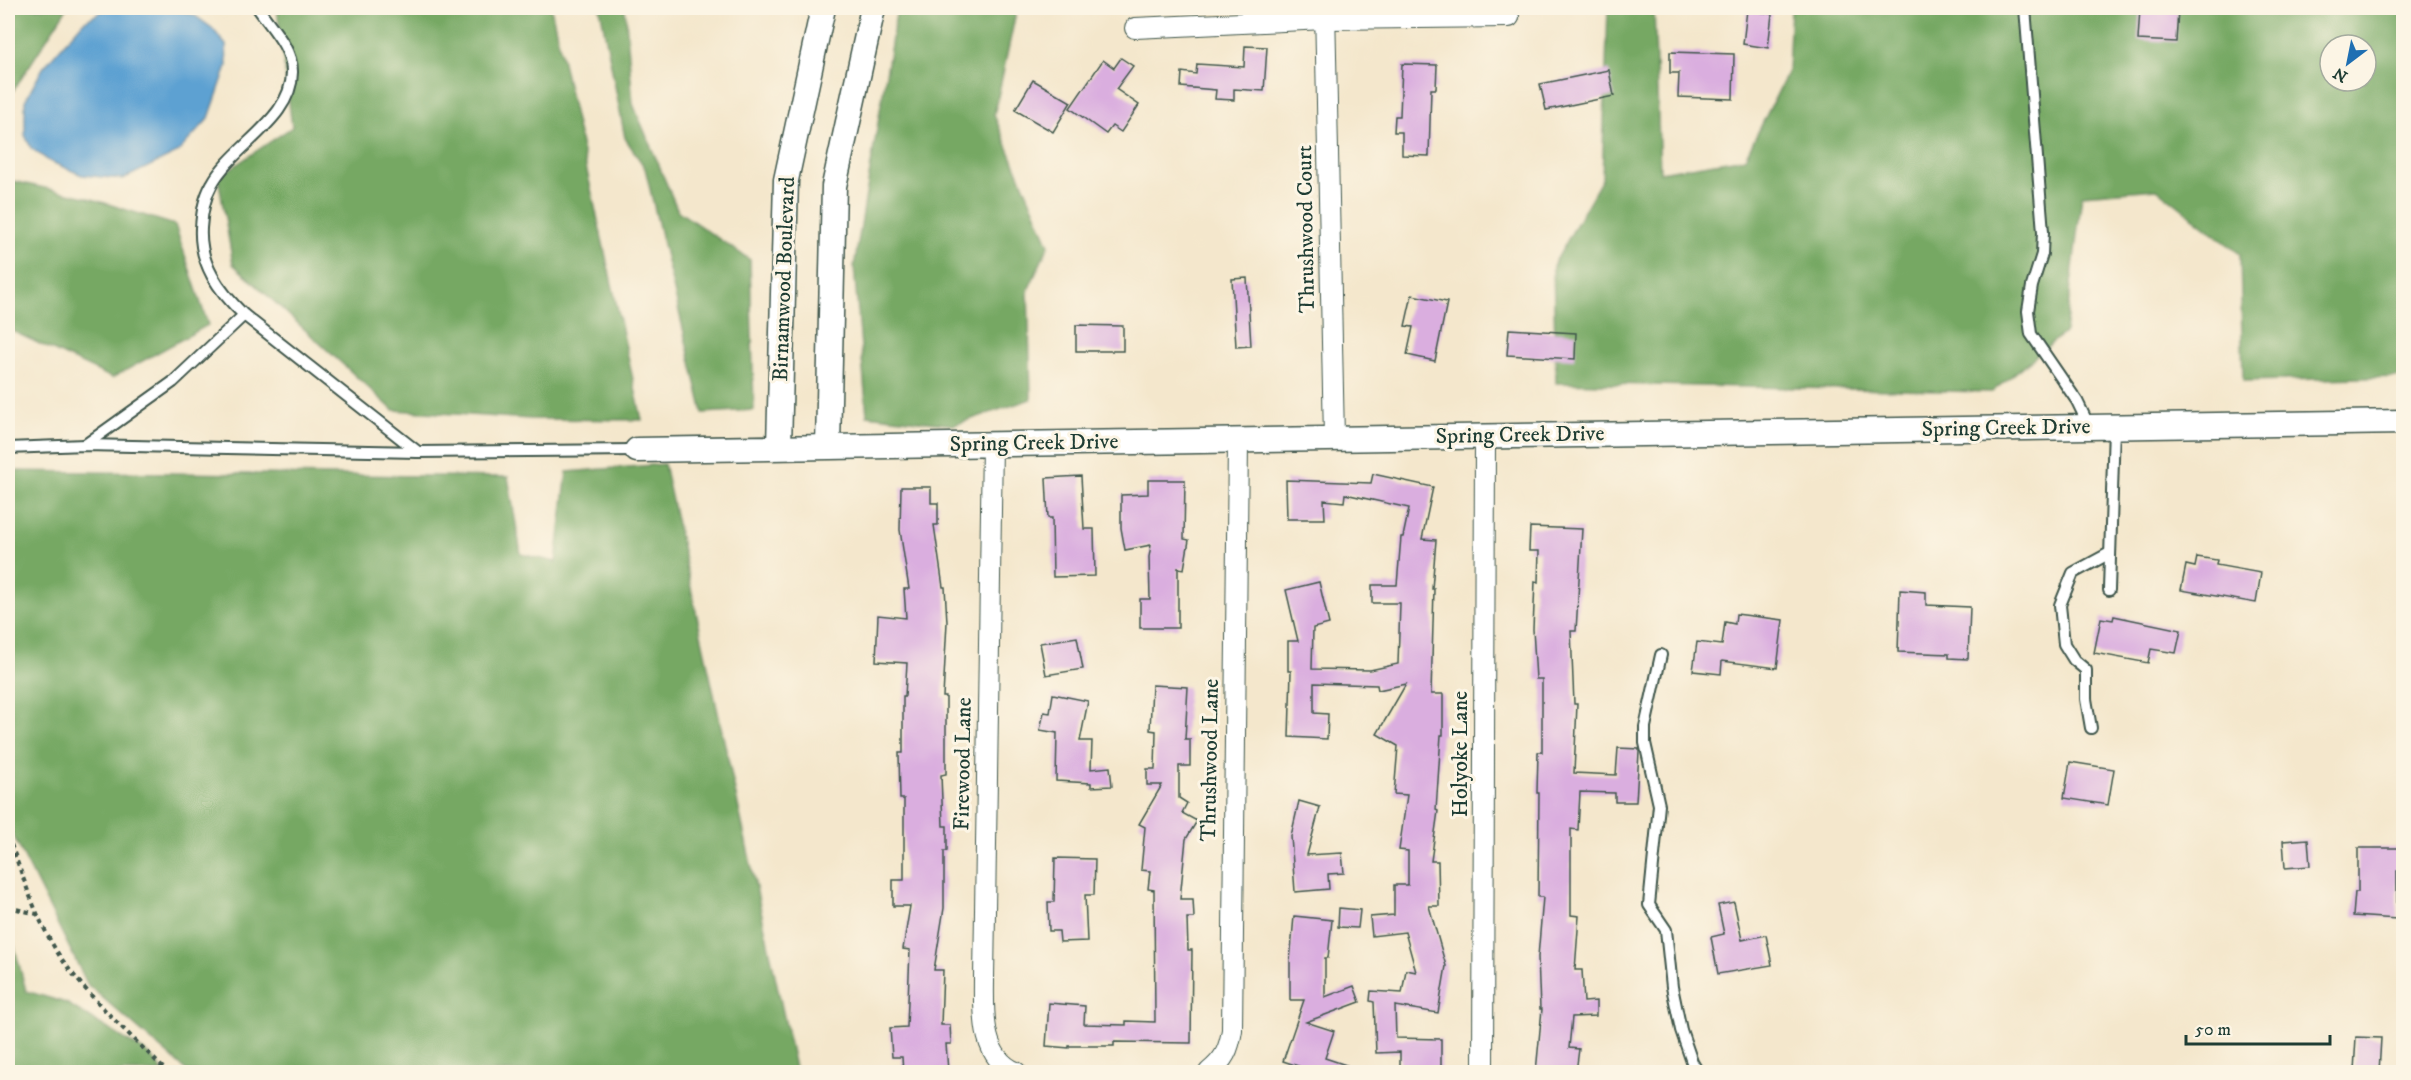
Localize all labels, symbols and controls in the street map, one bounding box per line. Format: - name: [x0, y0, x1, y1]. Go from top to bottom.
- north arrow: [2318, 33, 2378, 93]
- text: N: [2330, 63, 2351, 87]
- street label: Thrushwood Court: [1291, 145, 1321, 313]
- street label: Birnamwood Boulevard: [767, 176, 801, 382]
- street label: Spring Creek Drive: [1921, 413, 2091, 443]
- street label: Spring Creek Drive: [1435, 420, 1605, 450]
- street label: Spring Creek Drive: [949, 428, 1119, 458]
- street label: Thrushwood Lane: [1195, 678, 1225, 842]
- street label: Holyoke Lane: [1447, 691, 1474, 817]
- street label: Firewood Lane: [948, 697, 978, 831]
- scale bar: [2186, 1008, 2330, 1046]
- text: 50 m: [2195, 1019, 2231, 1041]

